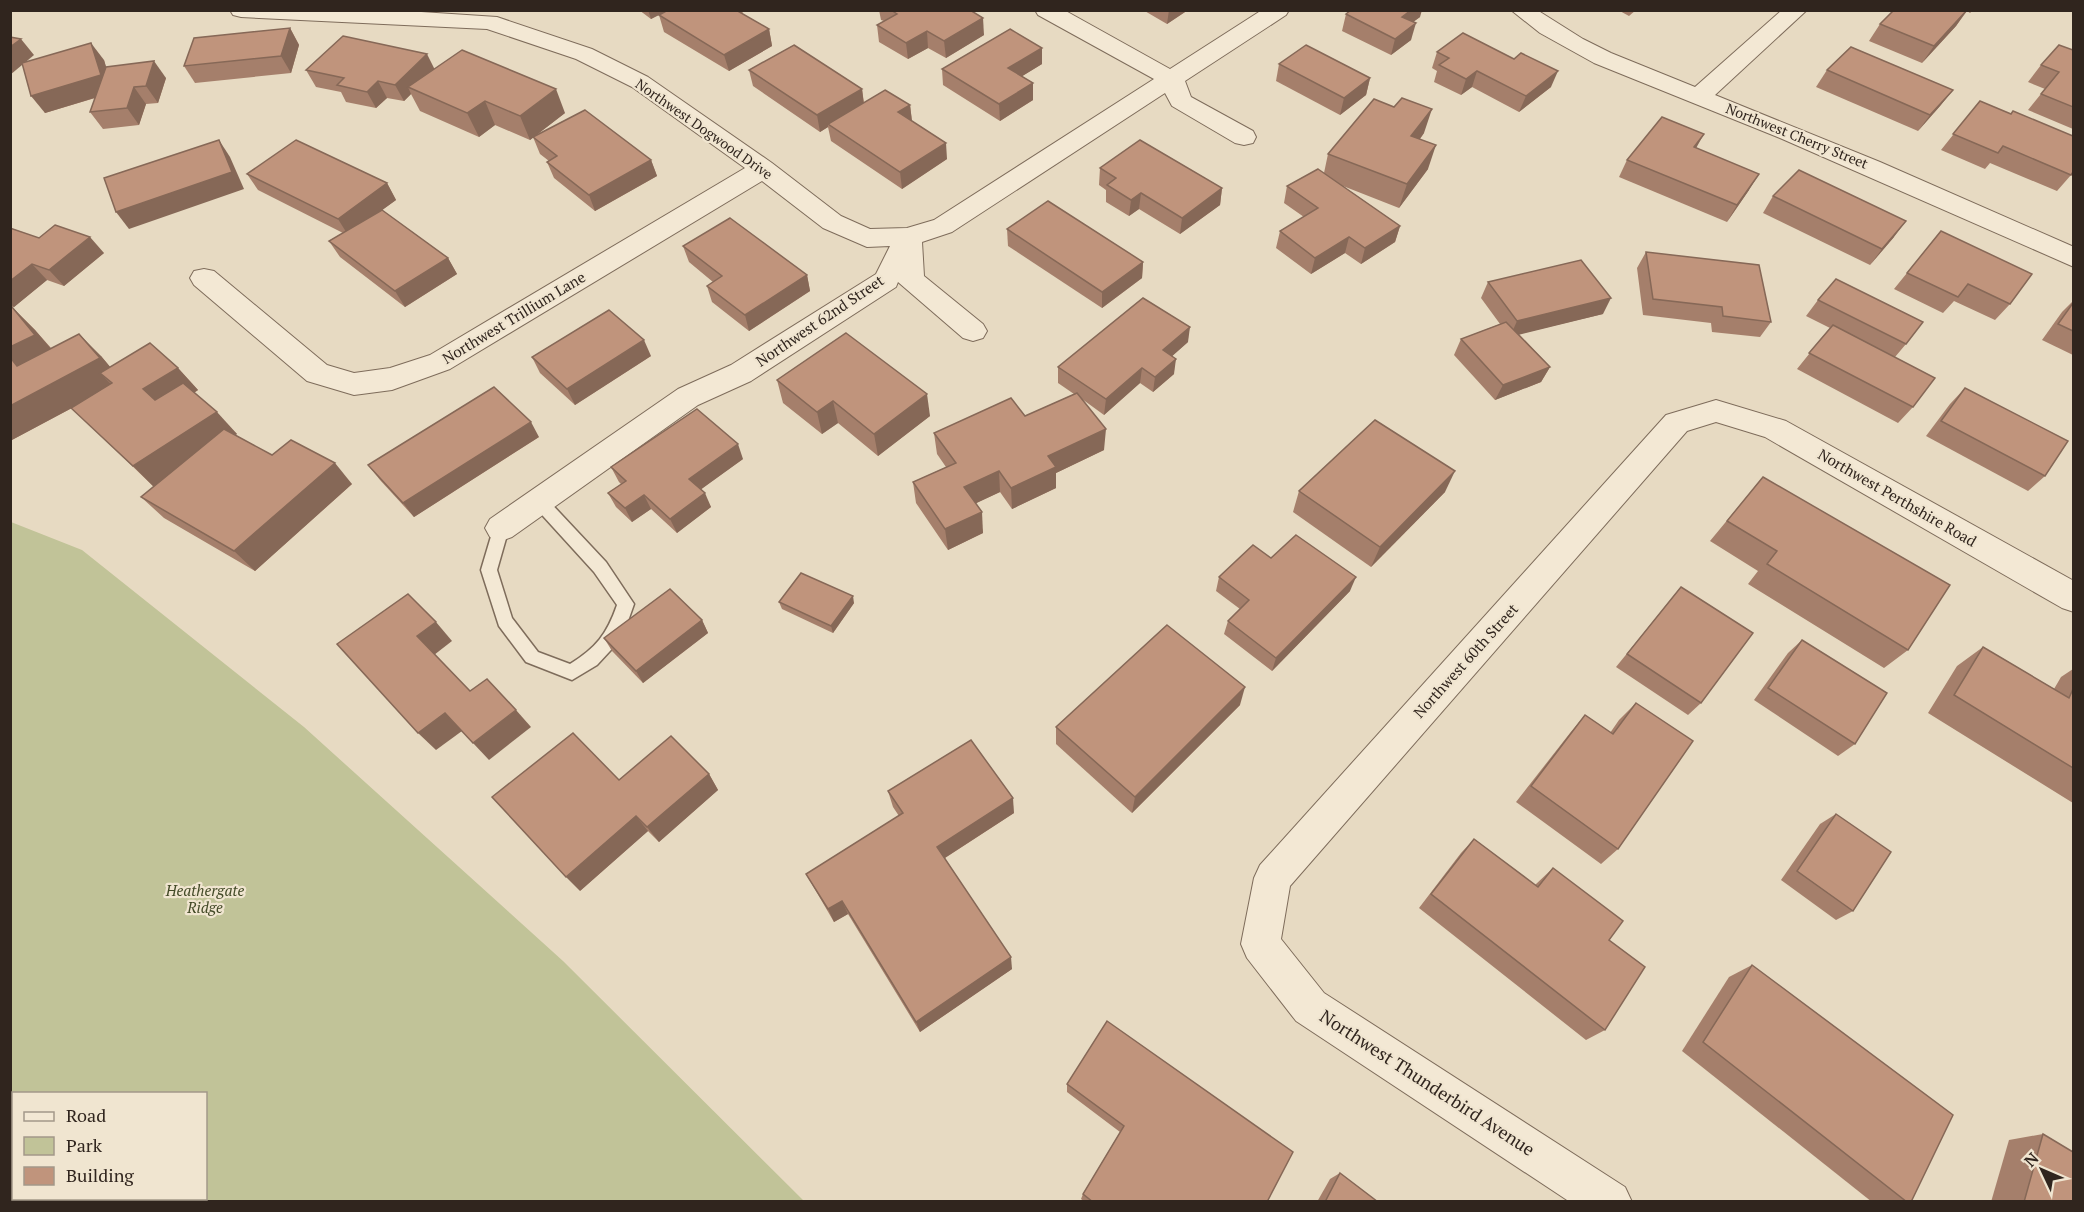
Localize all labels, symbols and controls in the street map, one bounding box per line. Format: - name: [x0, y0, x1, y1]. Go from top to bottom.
- street label: Northwest Dogwood Drive: [632, 74, 777, 183]
- street label: Northwest Cherry Street: [1723, 98, 1872, 173]
- street label: Northwest Trillium Lane: [438, 266, 589, 368]
- street label: Northwest 62nd Street: [752, 270, 888, 370]
- street label: Northwest Perthshire Road: [1815, 444, 1980, 551]
- street label: Northwest 60th Street: [1409, 599, 1522, 722]
- park label: Heathergate Ridge: [165, 880, 245, 917]
- street label: Northwest Thunderbird Avenue: [1315, 1004, 1540, 1161]
- legend: [12, 1092, 207, 1200]
- text: Road: [66, 1103, 106, 1127]
- text: Park: [66, 1133, 103, 1157]
- north arrow: [2012, 1140, 2072, 1200]
- text: N: [2019, 1148, 2043, 1172]
- text: Building: [66, 1163, 134, 1187]

